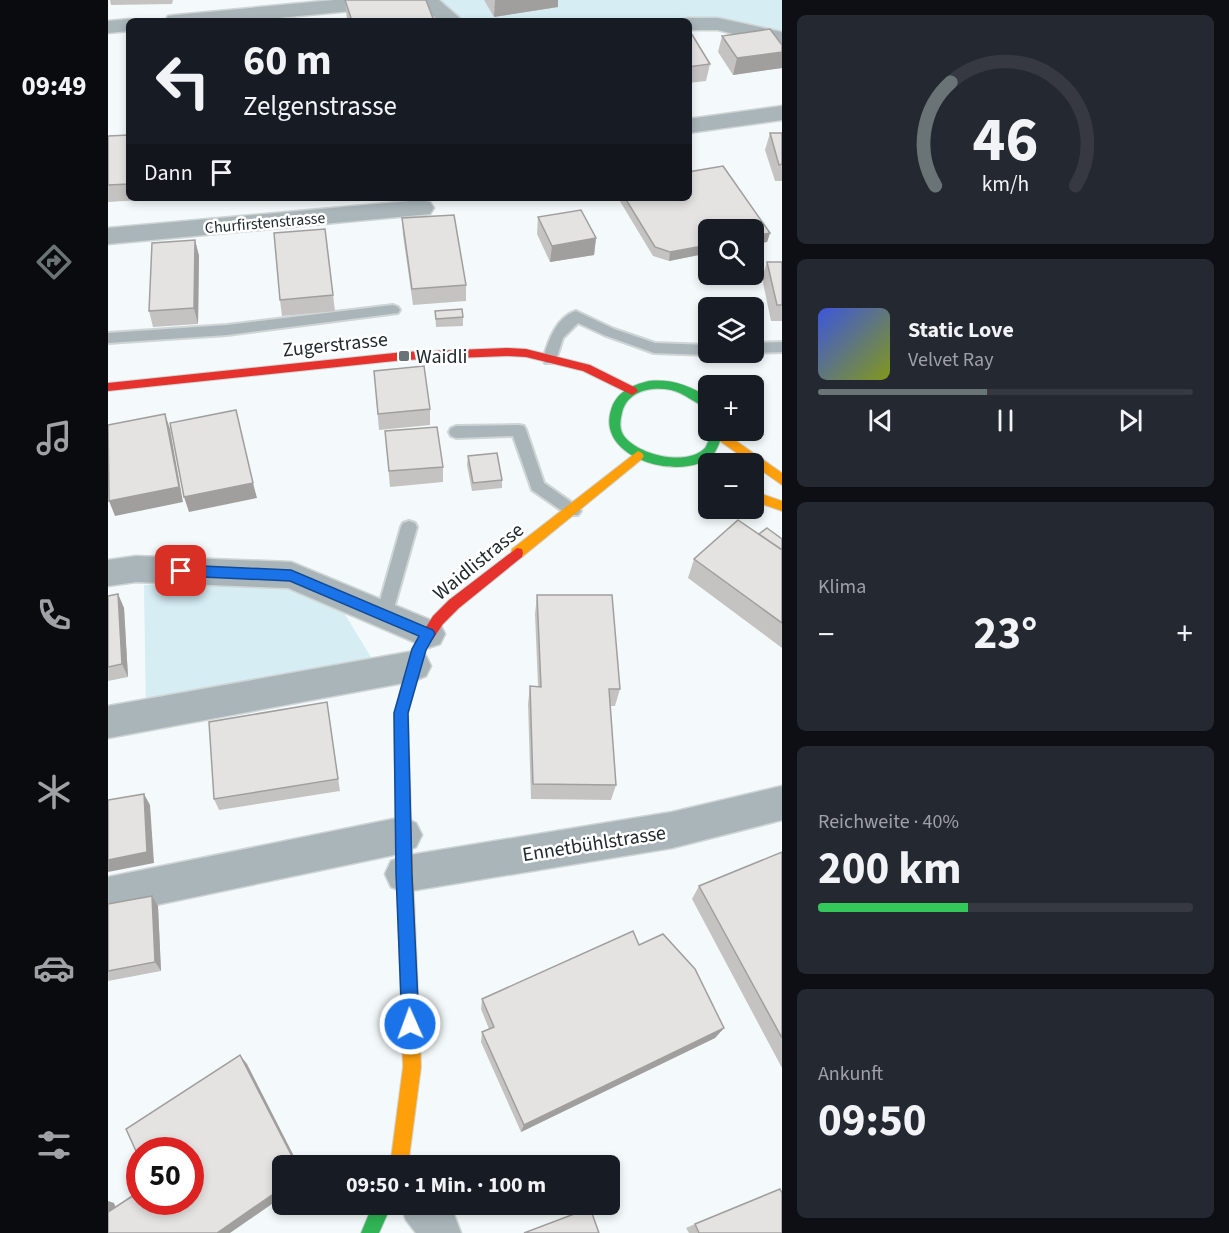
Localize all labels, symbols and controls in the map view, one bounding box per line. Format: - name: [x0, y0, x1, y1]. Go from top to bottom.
- text: 60 m: [243, 31, 332, 91]
- icon: left: [144, 42, 222, 120]
- text: 09:49: [21, 67, 87, 106]
- text: Zelgenstrasse: [243, 87, 397, 126]
- text: 46: [973, 96, 1038, 185]
- icon: arrive: [205, 156, 238, 189]
- text: Dann: [144, 157, 193, 189]
- text: km/h: [982, 170, 1029, 201]
- street label: Churfirstenstrasse: [204, 207, 326, 239]
- map controls: [698, 219, 764, 519]
- button: search: [698, 219, 764, 285]
- icon: directions: [33, 241, 75, 283]
- button: layers: [698, 297, 764, 363]
- text: Static Love: [908, 314, 1014, 346]
- street label: Zugerstrasse: [281, 326, 389, 364]
- place label: Waidli: [416, 343, 468, 371]
- text: Velvet Ray: [908, 346, 994, 374]
- marker: Waidli: [397, 349, 411, 363]
- button: +: [698, 375, 764, 441]
- icon: previous: [864, 404, 897, 437]
- icon: pause: [989, 404, 1022, 437]
- icon: next: [1114, 404, 1147, 437]
- icon: music: [33, 417, 75, 459]
- button: −: [698, 453, 764, 519]
- street label: Waidlistrasse: [427, 516, 530, 607]
- pin: [155, 545, 206, 596]
- icon: arrive: [164, 554, 197, 587]
- text: Klima: [818, 573, 866, 601]
- icon: phone: [33, 594, 75, 636]
- text: 23°: [974, 602, 1037, 666]
- text: −: [818, 611, 834, 658]
- text: +: [1177, 611, 1193, 658]
- icon: climate: [33, 771, 75, 813]
- text: Reichweite · 40%: [818, 808, 959, 836]
- street label: Ennetbühlstrasse: [520, 819, 668, 869]
- text: 200 km: [818, 837, 962, 901]
- icon: car: [33, 947, 75, 989]
- position arrow: [378, 992, 442, 1056]
- text: Ankunft: [818, 1060, 883, 1088]
- text: 09:50: [818, 1089, 927, 1153]
- icon: filters: [33, 1124, 75, 1166]
- speed limit sign: 50: [126, 1137, 204, 1215]
- text: 09:50 · 1 Min. · 100 m: [346, 1169, 546, 1201]

